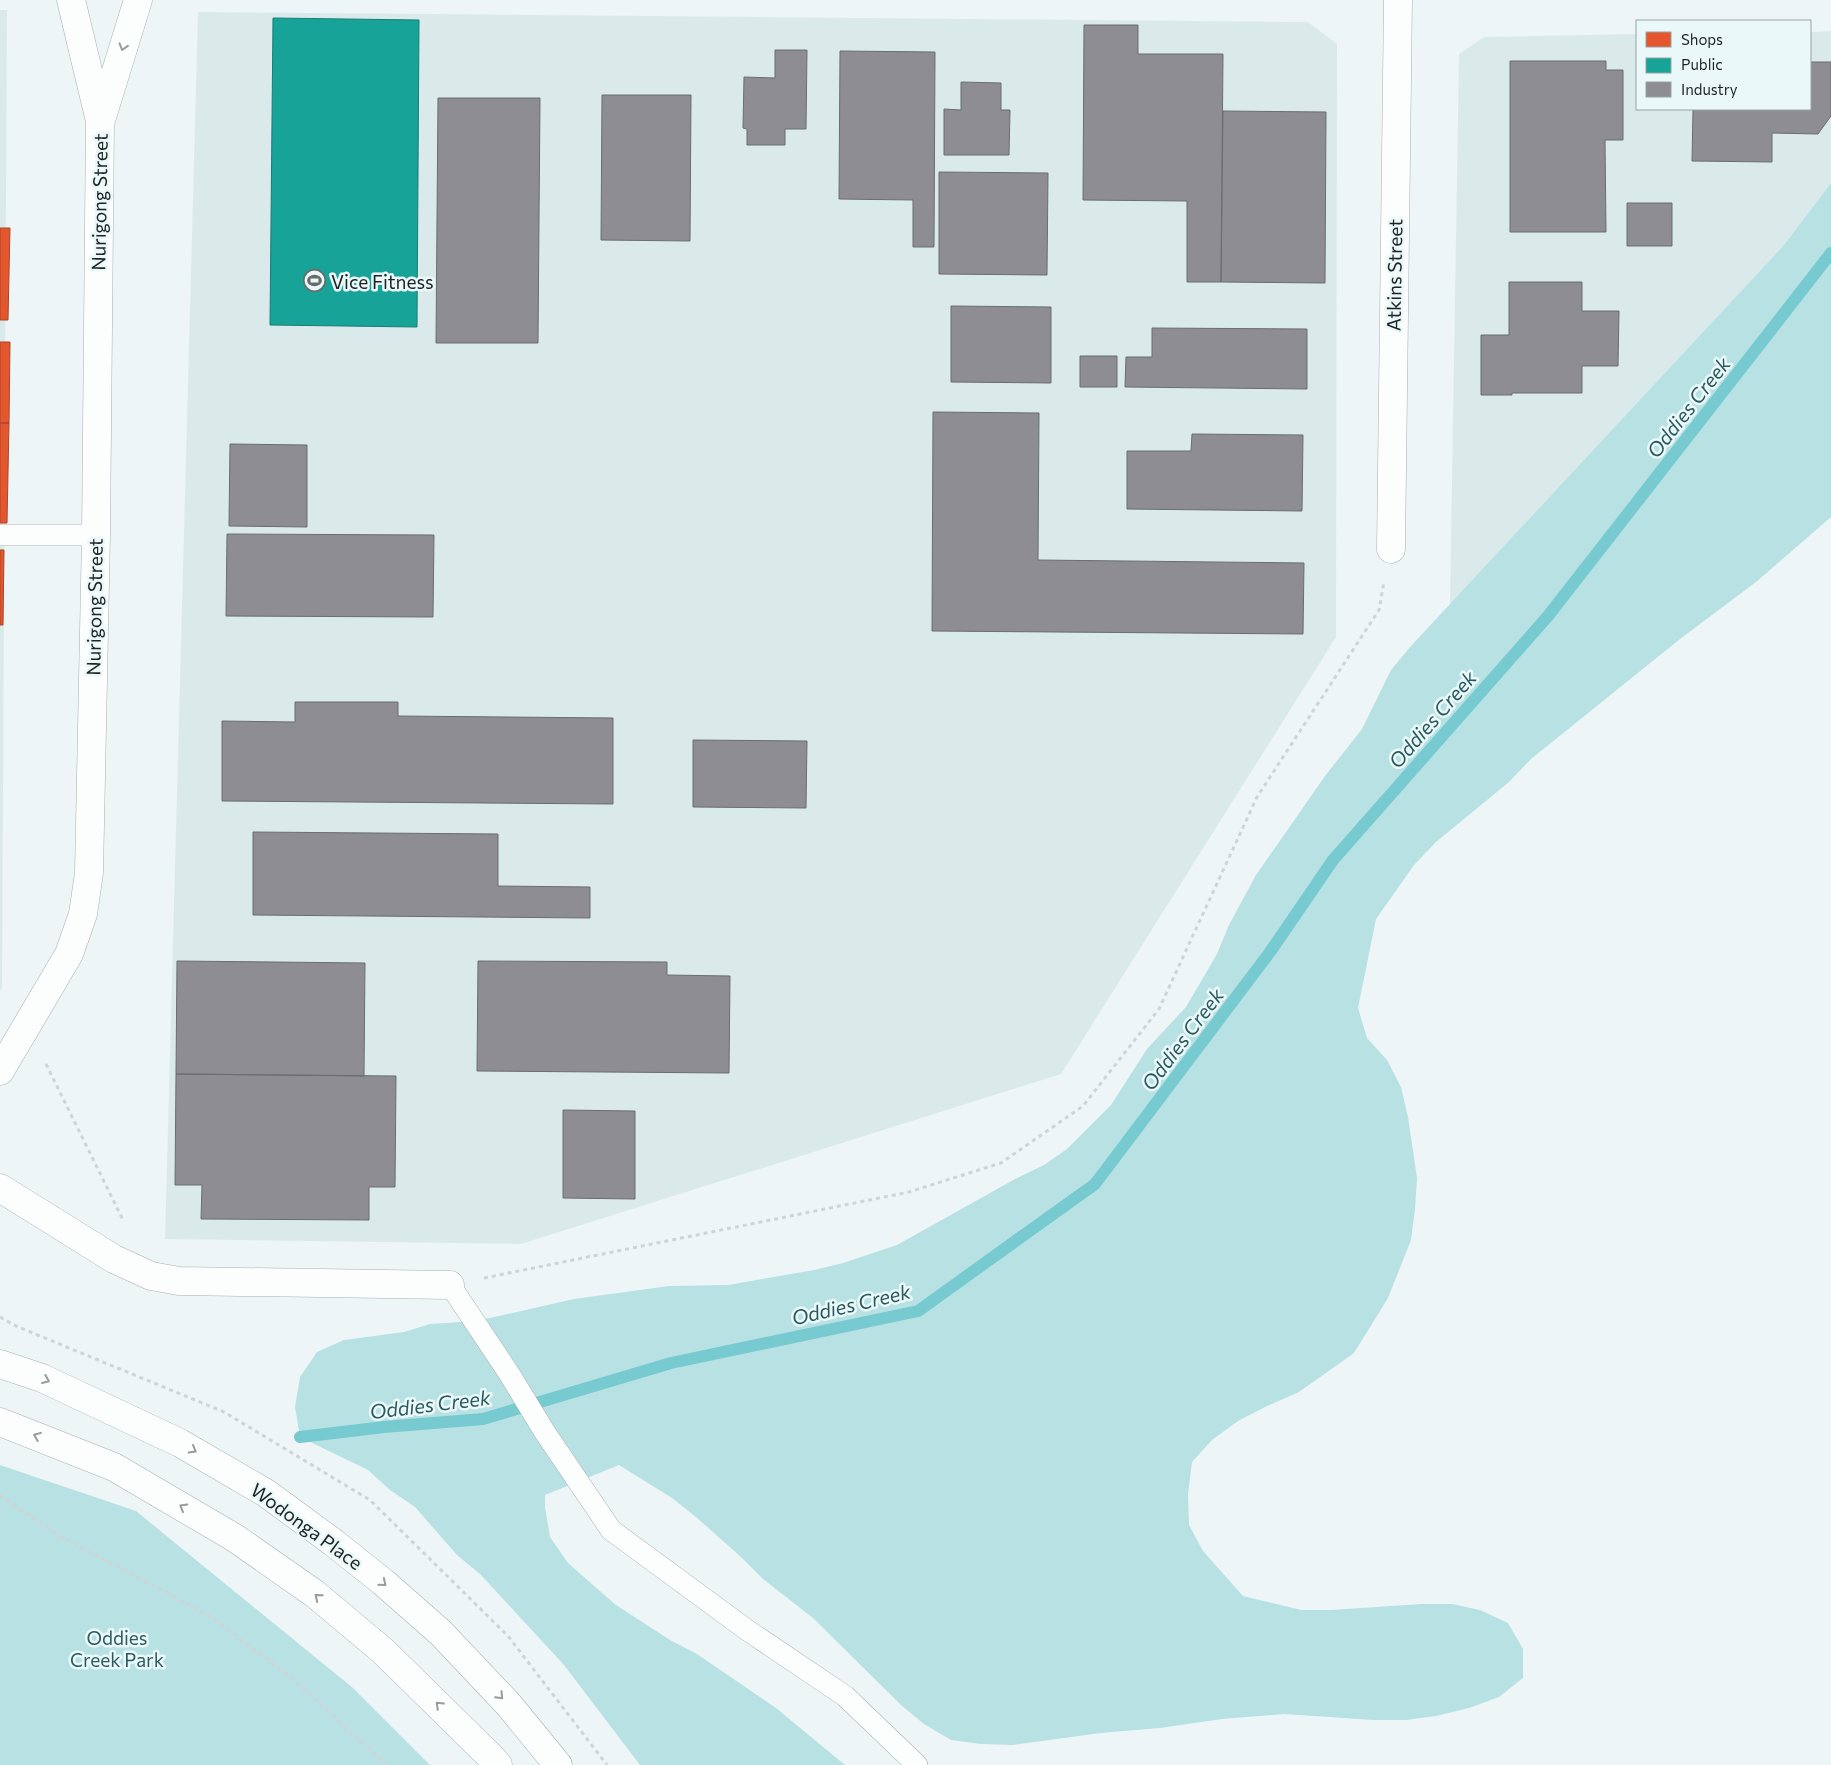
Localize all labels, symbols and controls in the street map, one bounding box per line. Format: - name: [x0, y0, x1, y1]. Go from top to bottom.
- legend: [1636, 20, 1811, 110]
- text: Shops: [1681, 30, 1723, 48]
- one-way arrow: [119, 42, 129, 50]
- text: Public: [1681, 55, 1723, 73]
- text: Industry: [1681, 80, 1738, 98]
- street label: Nurigong Street: [86, 133, 112, 271]
- street label: Atkins Street: [1382, 219, 1406, 331]
- sports icon: Vice Fitness: [303, 269, 327, 293]
- place label: Vice Fitness: [331, 270, 434, 293]
- water label: Oddies Creek: [1641, 351, 1736, 462]
- street label: Nurigong Street: [81, 538, 107, 676]
- water label: Oddies Creek: [1383, 664, 1482, 773]
- water label: Oddies Creek: [1136, 982, 1229, 1095]
- water label: Oddies Creek: [789, 1278, 914, 1329]
- one-way arrow: [41, 1374, 50, 1385]
- water label: Oddies Creek: [368, 1385, 493, 1423]
- one-way arrow: [33, 1432, 42, 1442]
- one-way arrow: [187, 1444, 196, 1454]
- street label: Wodonga Place: [247, 1478, 367, 1574]
- one-way arrow: [179, 1504, 188, 1514]
- one-way arrow: [377, 1577, 386, 1585]
- one-way arrow: [315, 1594, 324, 1602]
- park label: Oddies Creek Park: [70, 1626, 164, 1671]
- one-way arrow: [494, 1690, 503, 1699]
- one-way arrow: [436, 1702, 445, 1711]

